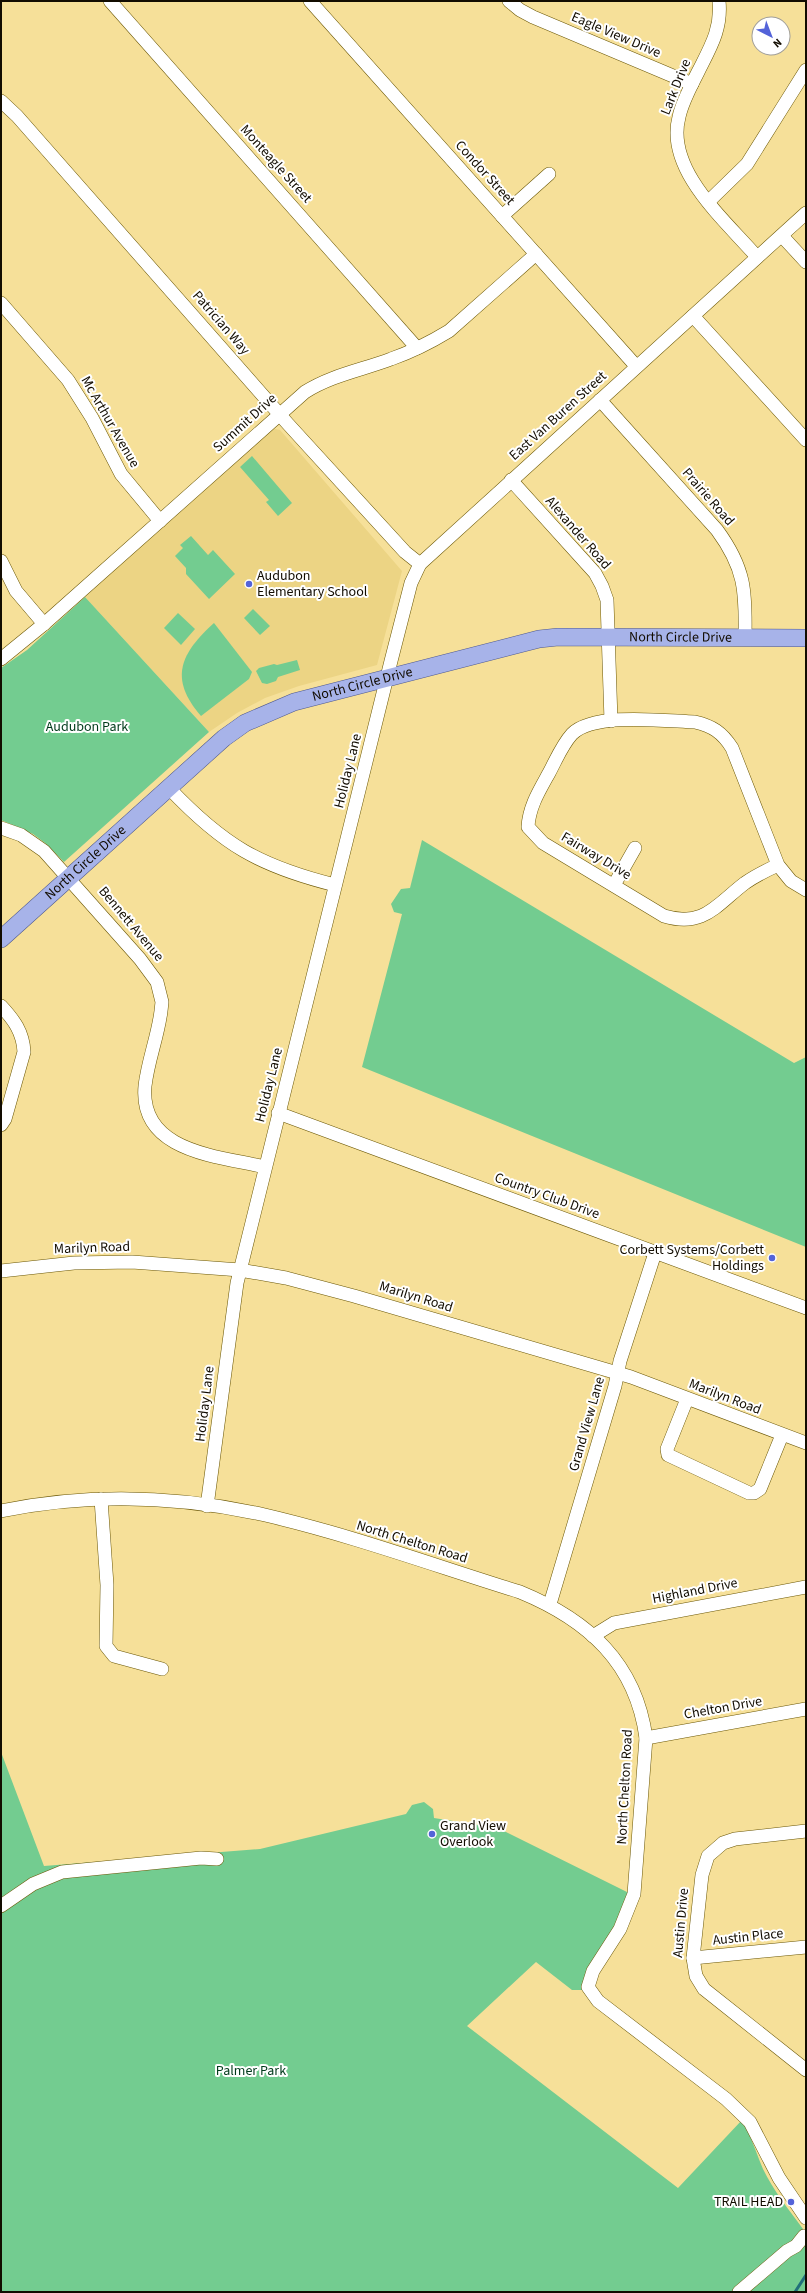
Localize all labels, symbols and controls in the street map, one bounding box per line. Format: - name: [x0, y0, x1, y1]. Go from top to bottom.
- street label: Eagle View Drive: [568, 7, 664, 63]
- north arrow: [751, 16, 791, 56]
- text: N: [770, 35, 785, 51]
- street label: Lark Drive: [656, 56, 696, 118]
- street label: Monteagle Street: [235, 120, 317, 208]
- street label: Condor Street: [450, 136, 520, 210]
- street label: Patrician Way: [188, 287, 255, 360]
- street label: East Van Buren Street: [505, 367, 611, 465]
- street label: Mc Arthur Avenue: [76, 373, 144, 471]
- street label: Summit Drive: [209, 389, 281, 457]
- street label: Prairie Road: [677, 464, 739, 530]
- street label: Alexander Road: [541, 492, 615, 574]
- place label: Audubon Elementary School: [257, 566, 368, 602]
- marker: Audubon Elementary School: [244, 579, 254, 589]
- street label: North Circle Drive: [629, 627, 732, 648]
- street label: North Circle Drive: [310, 662, 415, 707]
- park label: Audubon Park: [46, 717, 128, 737]
- street label: Holiday Lane: [329, 731, 367, 810]
- street label: North Circle Drive: [41, 821, 131, 905]
- street label: Fairway Drive: [557, 827, 635, 885]
- street label: Bennett Avenue: [94, 882, 168, 966]
- street label: Holiday Lane: [250, 1045, 288, 1124]
- street label: Country Club Drive: [492, 1168, 602, 1224]
- street label: Marilyn Road: [54, 1237, 130, 1259]
- place label: Corbett Systems/Corbett Holdings: [620, 1240, 764, 1276]
- marker: Corbett Systems/Corbett Holdings: [767, 1253, 777, 1263]
- street label: Marilyn Road: [377, 1276, 455, 1318]
- street label: Holiday Lane: [190, 1365, 220, 1443]
- street label: Grand View Lane: [564, 1374, 610, 1474]
- street label: Marilyn Road: [686, 1374, 764, 1420]
- street label: North Chelton Road: [354, 1516, 470, 1568]
- street label: Highland Drive: [651, 1573, 739, 1609]
- street label: Chelton Drive: [682, 1691, 764, 1725]
- street label: North Chelton Road: [612, 1729, 638, 1845]
- place label: Grand View Overlook: [440, 1816, 506, 1852]
- marker: Grand View Overlook: [427, 1829, 437, 1839]
- street label: Austin Drive: [668, 1887, 694, 1959]
- street label: Austin Place: [712, 1923, 784, 1951]
- park label: Palmer Park: [216, 2061, 286, 2081]
- place label: TRAIL HEAD: [714, 2192, 783, 2212]
- marker: TRAIL HEAD: [786, 2197, 796, 2207]

